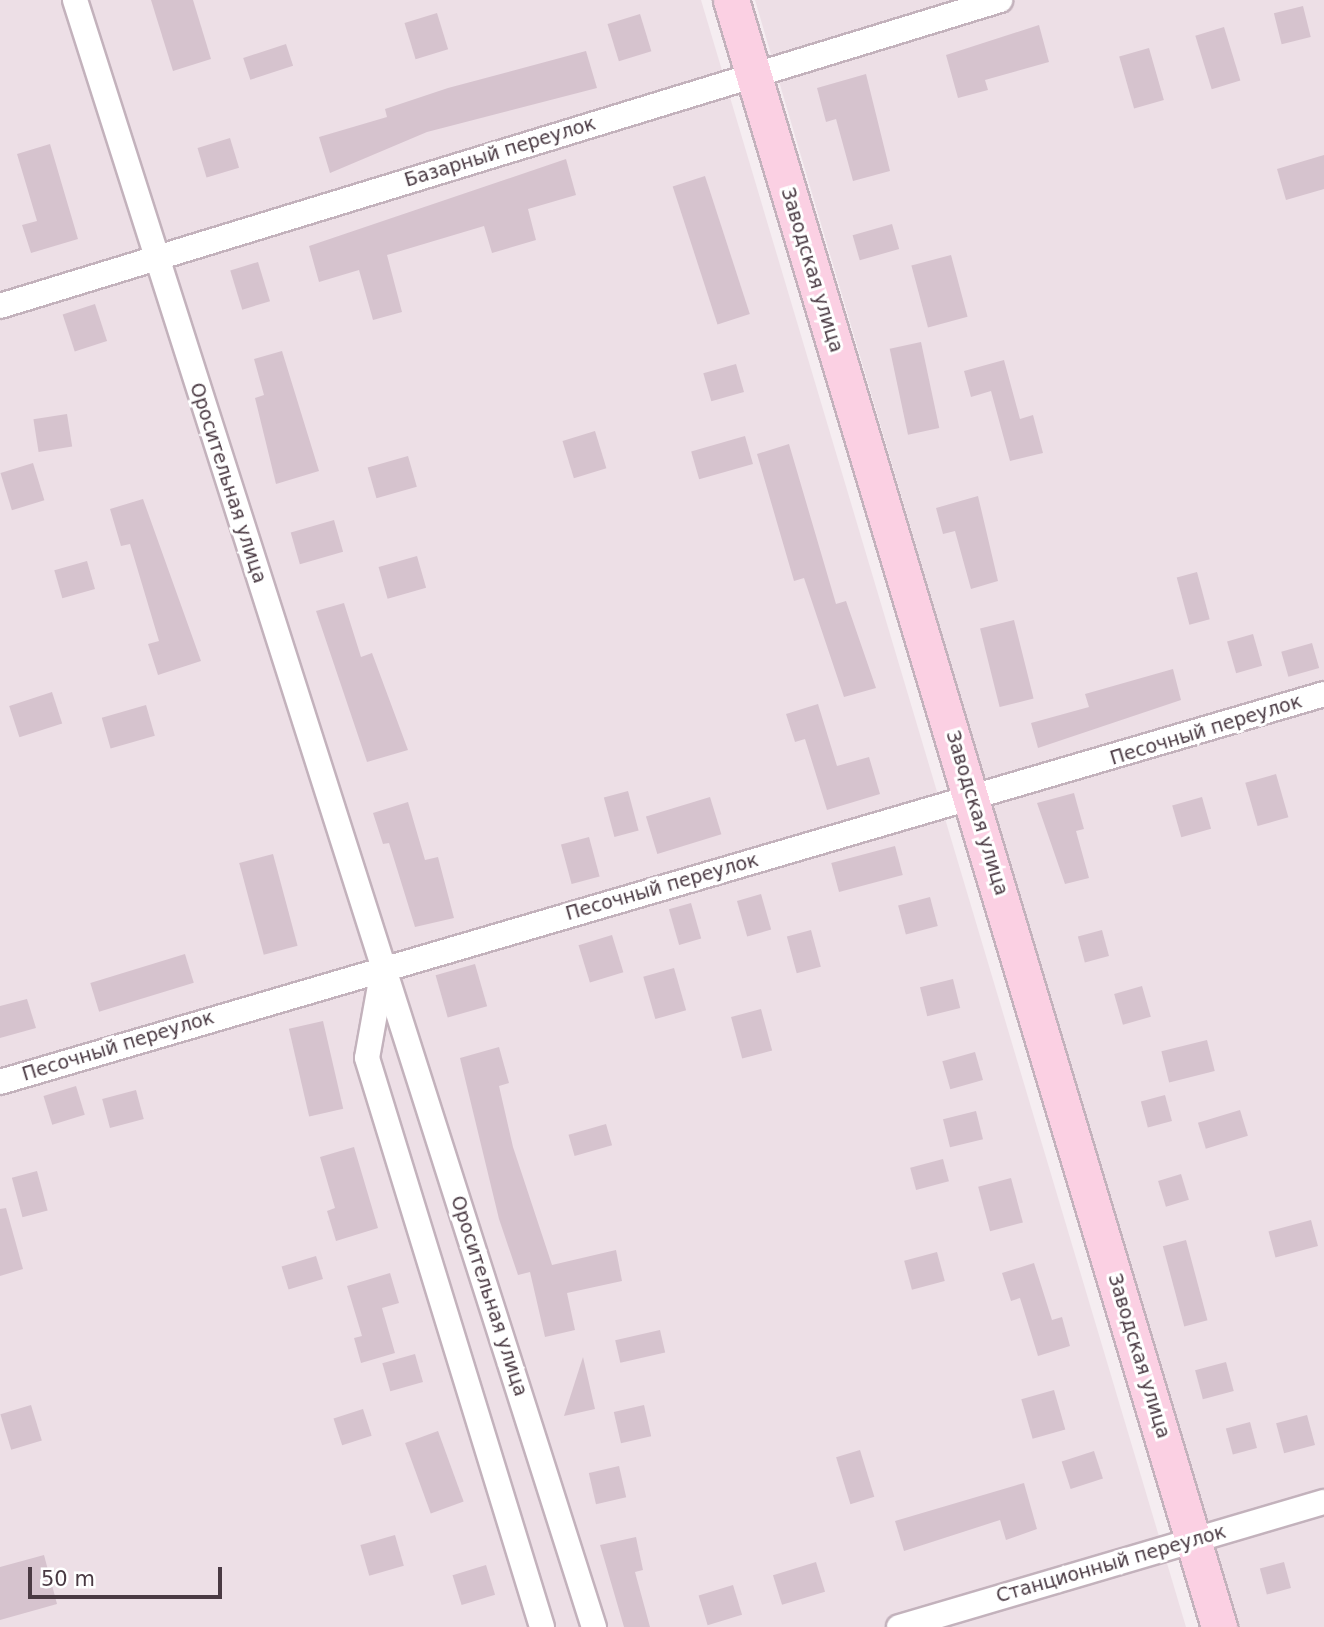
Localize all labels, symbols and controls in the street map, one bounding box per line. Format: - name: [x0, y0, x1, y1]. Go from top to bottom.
- street label: Базарный переулок: [402, 112, 598, 192]
- street label: Заводская улица: [776, 185, 848, 355]
- street label: Оросительная улица: [185, 380, 271, 586]
- street label: Песочный переулок: [1107, 690, 1305, 770]
- street label: Заводская улица: [941, 728, 1013, 898]
- street label: Песочный переулок: [563, 849, 761, 925]
- street label: Песочный переулок: [19, 1006, 217, 1086]
- street label: Оросительная улица: [446, 1193, 532, 1399]
- street label: Заводская улица: [1103, 1271, 1175, 1441]
- street label: Станционный переулок: [994, 1520, 1228, 1608]
- scale bar: [32, 1554, 226, 1598]
- text: 50 m: [41, 1567, 95, 1591]

